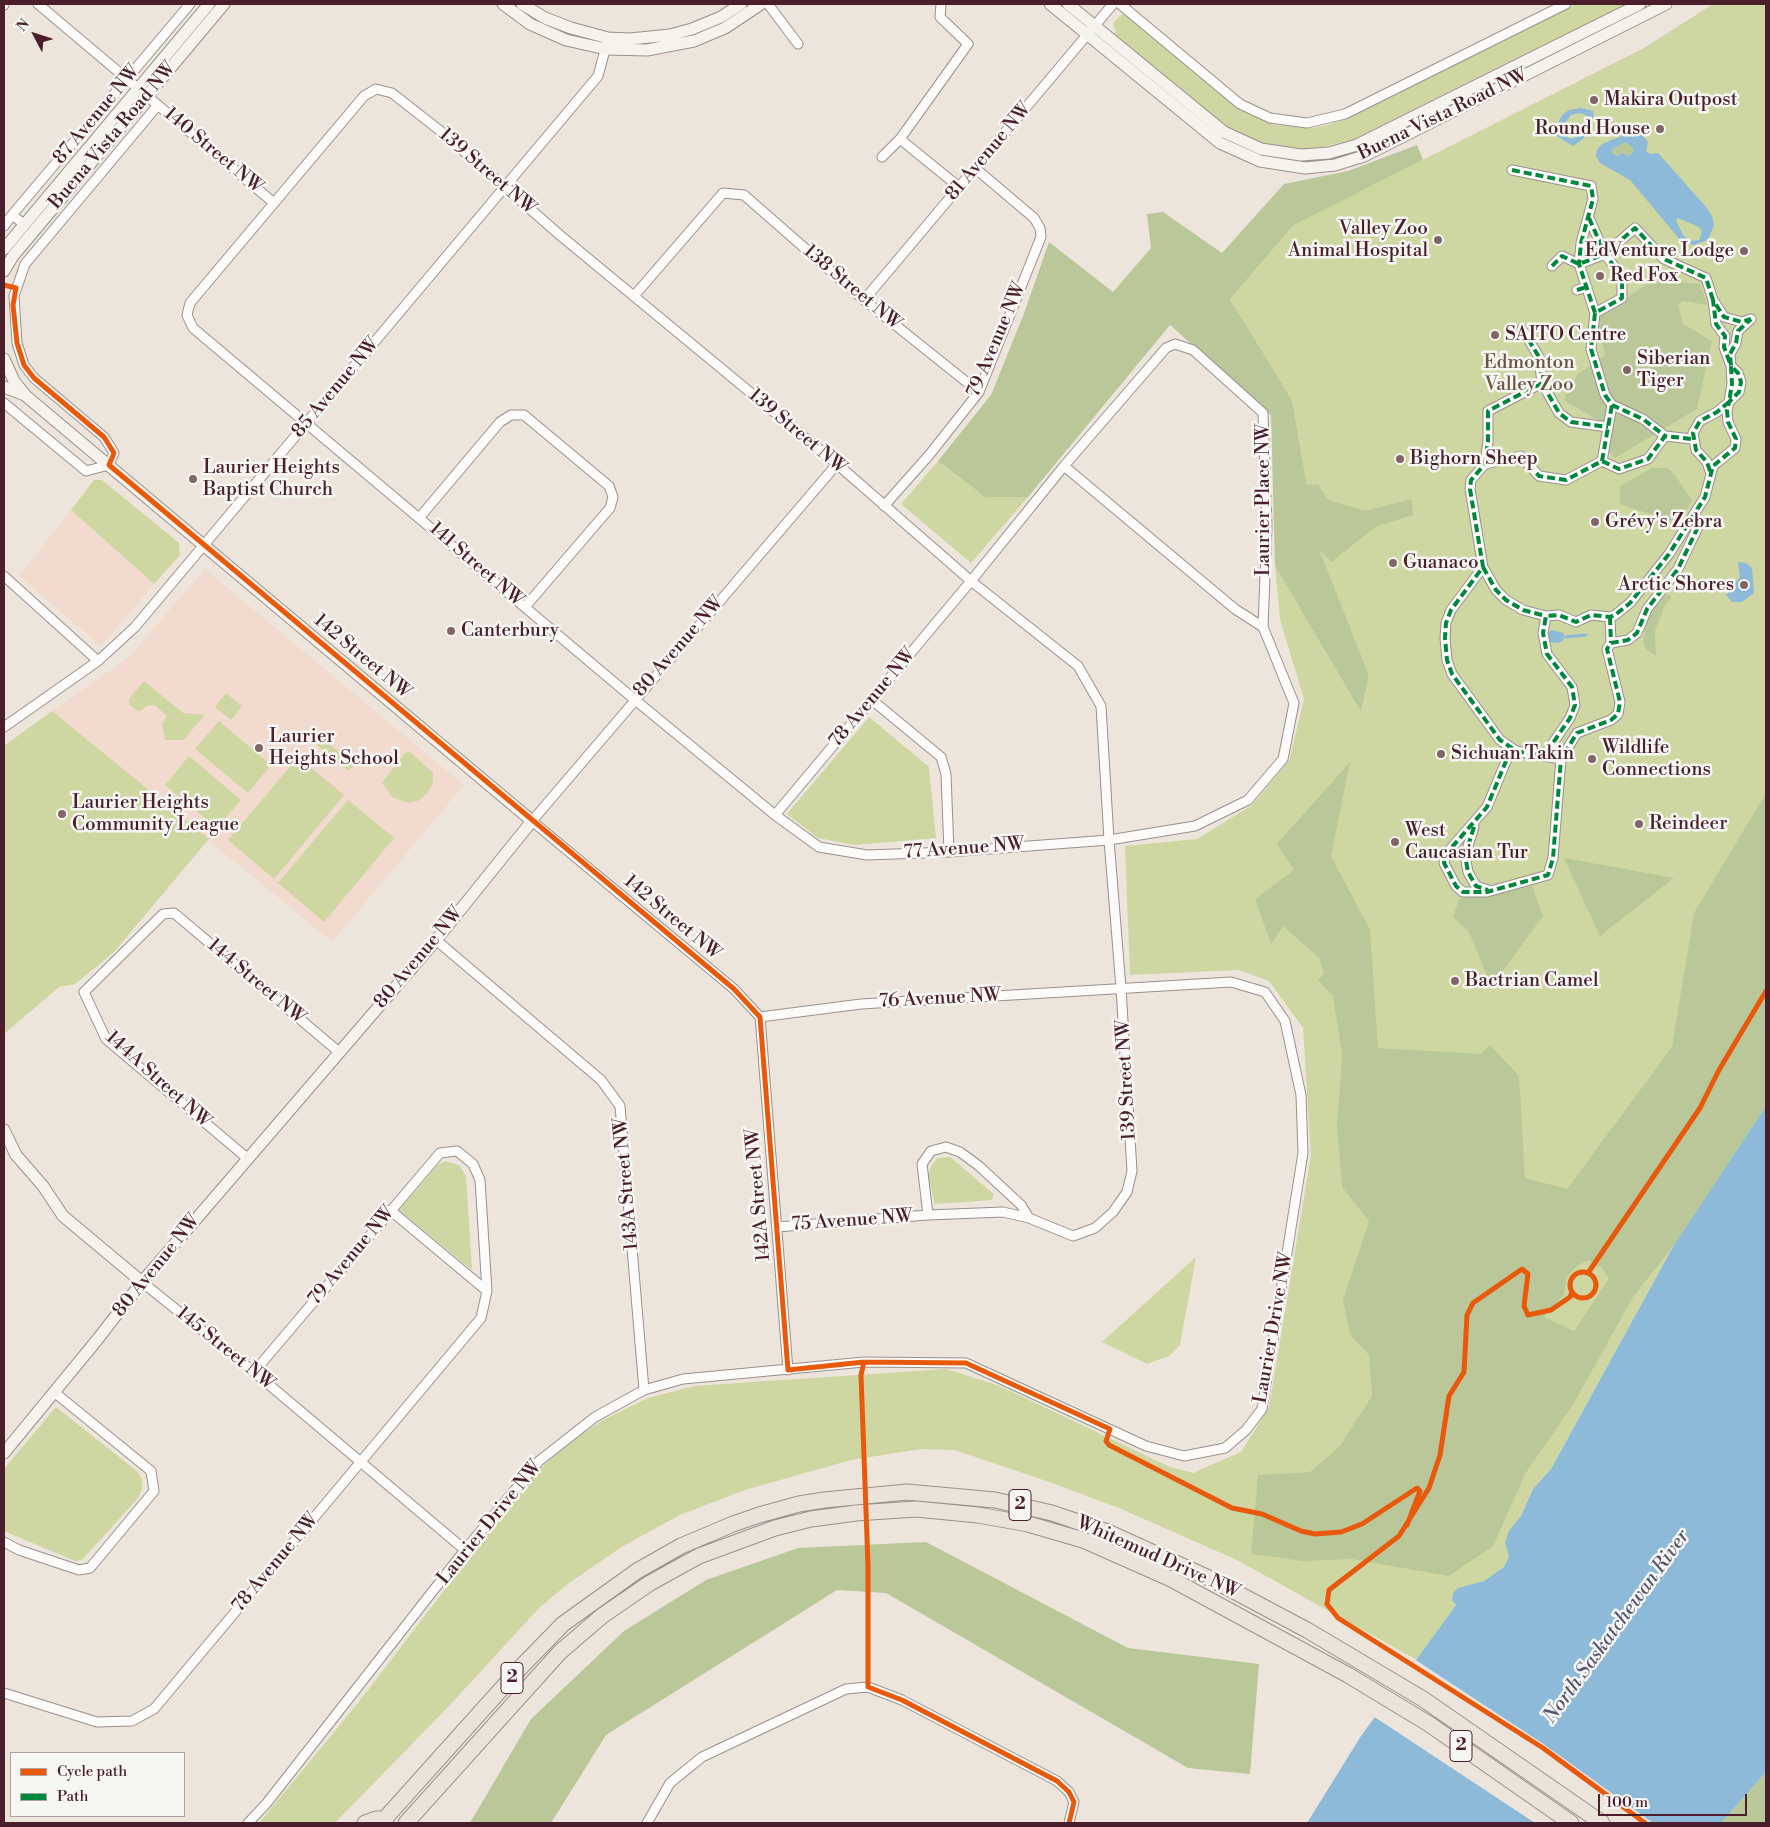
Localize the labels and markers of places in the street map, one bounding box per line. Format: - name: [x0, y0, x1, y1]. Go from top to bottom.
- place label: Makira Outpost: [1604, 89, 1738, 111]
- marker: Makira Outpost: [1588, 94, 1600, 106]
- place label: Round House: [1535, 118, 1650, 140]
- marker: Round House: [1654, 123, 1666, 135]
- place label: Valley Zoo Animal Hospital: [1288, 218, 1428, 262]
- marker: Valley Zoo Animal Hospital: [1432, 234, 1444, 246]
- place label: EdVenture Lodge: [1585, 240, 1734, 262]
- marker: EdVenture Lodge: [1738, 245, 1750, 257]
- place label: Red Fox: [1610, 265, 1678, 287]
- marker: Red Fox: [1594, 270, 1606, 282]
- place label: SAITO Centre: [1505, 324, 1626, 346]
- marker: SAITO Centre: [1489, 329, 1501, 341]
- place label: Siberian Tiger: [1637, 348, 1710, 392]
- marker: Siberian Tiger: [1621, 364, 1633, 376]
- place label: Bighorn Sheep: [1410, 448, 1538, 470]
- marker: Bighorn Sheep: [1394, 453, 1406, 465]
- place label: Laurier Heights Baptist Church: [203, 457, 340, 501]
- marker: Laurier Heights Baptist Church: [187, 473, 199, 485]
- place label: Grévy's Zebra: [1605, 511, 1722, 533]
- marker: Grévy's Zebra: [1589, 516, 1601, 528]
- place label: Guanaco: [1403, 552, 1479, 574]
- marker: Guanaco: [1387, 557, 1399, 569]
- place label: Arctic Shores: [1618, 574, 1734, 596]
- marker: Arctic Shores: [1738, 579, 1750, 591]
- place label: Canterbury: [461, 620, 559, 642]
- marker: Canterbury: [445, 625, 457, 637]
- place label: Laurier Heights School: [269, 726, 399, 770]
- place label: Wildlife Connections: [1602, 737, 1711, 781]
- marker: Laurier Heights School: [253, 742, 265, 754]
- place label: Sichuan Takin: [1451, 743, 1574, 765]
- marker: Sichuan Takin: [1435, 748, 1447, 760]
- marker: Wildlife Connections: [1586, 753, 1598, 765]
- place label: Laurier Heights Community League: [72, 792, 239, 836]
- marker: Laurier Heights Community League: [56, 808, 68, 820]
- place label: Reindeer: [1649, 813, 1727, 835]
- marker: Reindeer: [1633, 818, 1645, 830]
- place label: West Caucasian Tur: [1405, 820, 1528, 864]
- marker: West Caucasian Tur: [1389, 836, 1401, 848]
- place label: Bactrian Camel: [1465, 970, 1599, 992]
- marker: Bactrian Camel: [1449, 975, 1461, 987]

